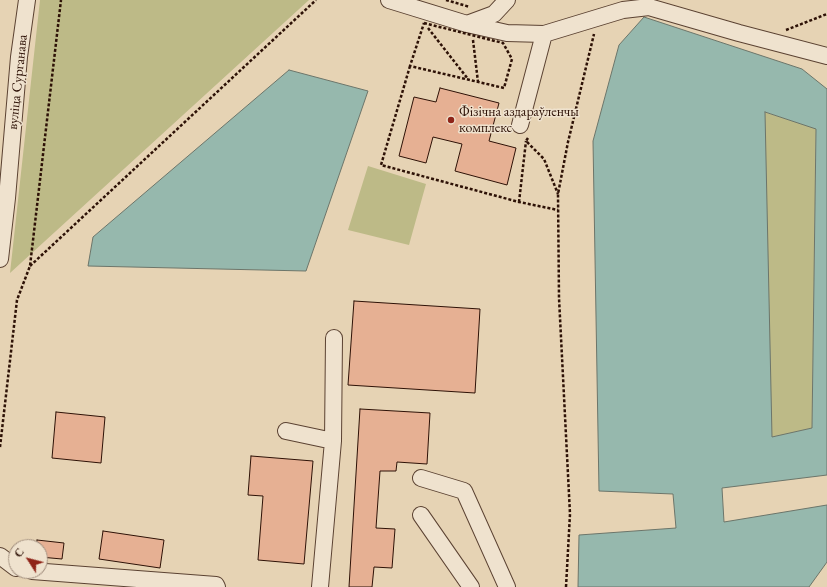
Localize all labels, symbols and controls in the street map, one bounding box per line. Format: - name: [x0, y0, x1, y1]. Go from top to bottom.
- street label: вуліца Сурганава: [5, 34, 31, 130]
- place label: Фізічна аздараўленчы комплекс: [459, 104, 579, 136]
- marker: Фізічна аздараўленчы комплекс: [446, 115, 456, 125]
- north arrow: [8, 539, 48, 579]
- text: С: [11, 545, 27, 560]

